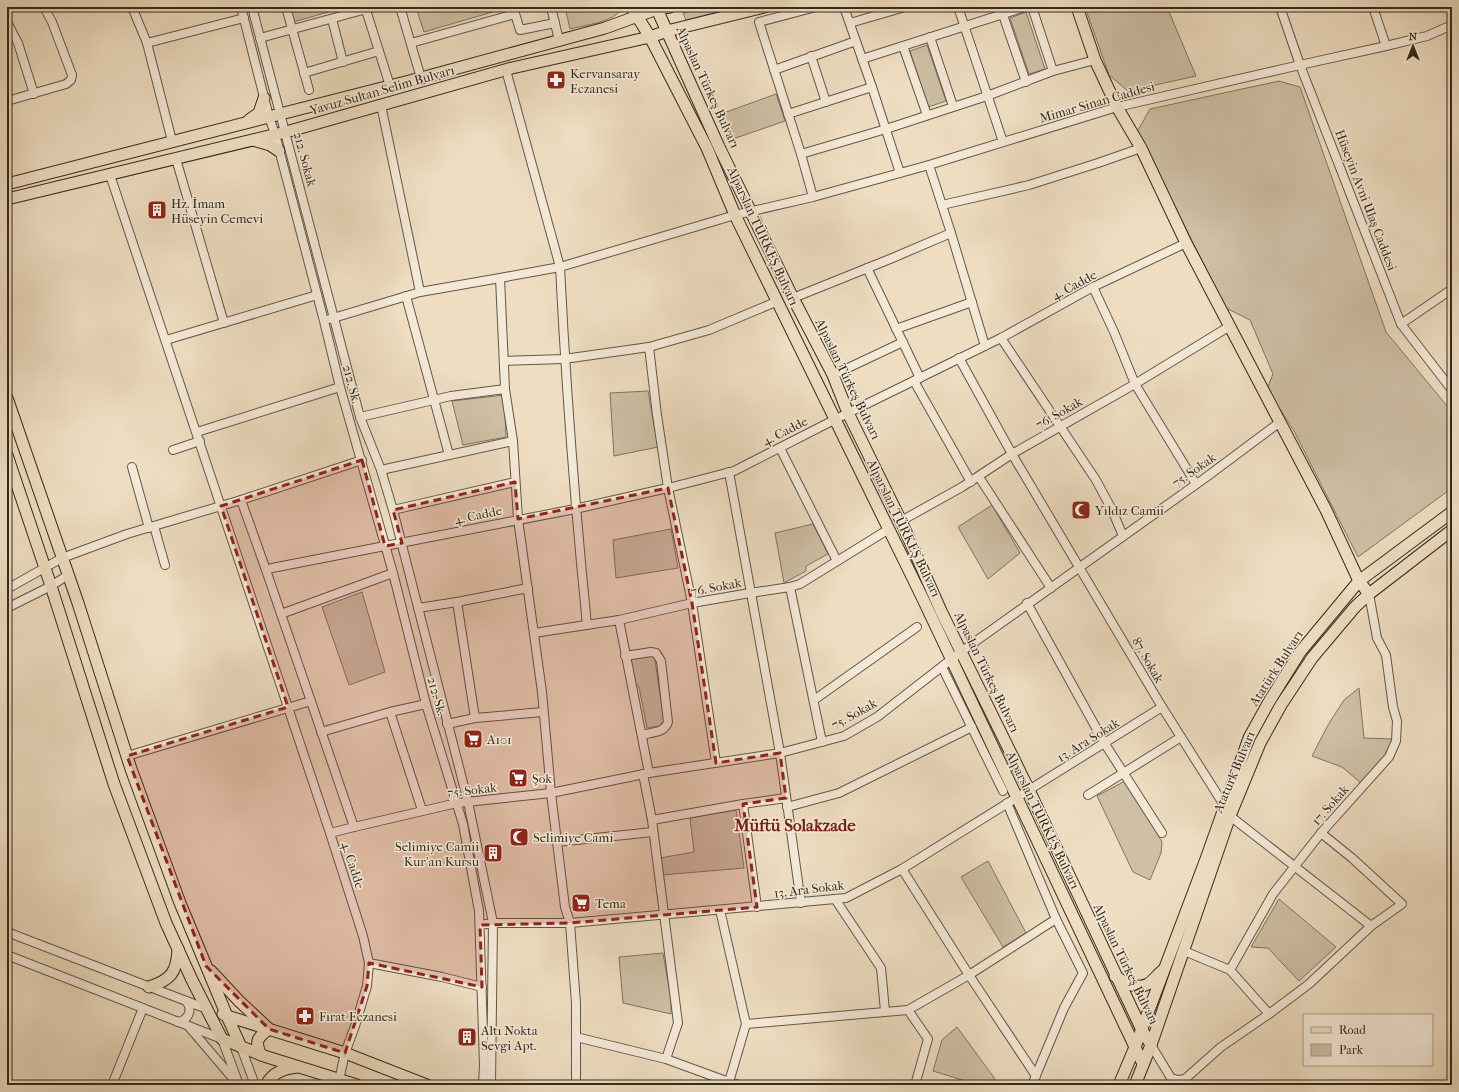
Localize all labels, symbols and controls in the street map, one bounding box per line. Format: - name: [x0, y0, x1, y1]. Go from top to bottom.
- street label: Alpaslan Türkeş Bulvarı: [672, 23, 743, 151]
- north arrow: [1393, 26, 1433, 66]
- text: N: [1409, 30, 1418, 43]
- street label: Yavuz Sultan Selim Bulvarı: [307, 62, 456, 118]
- place label: Kervansaray Eczanesi: [570, 66, 641, 96]
- pharmacy icon: Kervansaray Eczanesi: [545, 69, 567, 91]
- street label: Mimar Sinan Caddesi: [1038, 78, 1157, 126]
- street label: Hüseyin Avni Ulaş Caddesi: [1331, 127, 1400, 273]
- street label: 212. Sokak: [291, 130, 320, 188]
- street label: Alparslan TÜRKEŞ Bulvarı: [724, 163, 802, 308]
- place label: Hz. İmam Hüseyin Cemevi: [171, 196, 263, 226]
- building icon: Hz. İmam Hüseyin Cemevi: [146, 199, 168, 221]
- street label: 4. Cadde: [1049, 267, 1100, 303]
- street label: Alpaslan Türkeş Bulvarı: [811, 315, 884, 442]
- street label: 212. Sk.: [340, 363, 364, 405]
- street label: 76. Sokak: [1033, 394, 1085, 432]
- street label: 4. Cadde: [760, 413, 811, 449]
- street label: 75. Sokak: [1169, 449, 1219, 490]
- street label: Alparslan TÜRKEŞ Bulvarı: [864, 456, 944, 600]
- mosque icon: Yıldız Camii: [1070, 499, 1092, 521]
- street label: 4. Cadde: [453, 502, 504, 527]
- place label: Yıldız Camii: [1094, 503, 1164, 518]
- street label: 76. Sokak: [689, 575, 743, 599]
- street label: Alpaslan Türkeş Bulvarı: [950, 608, 1023, 735]
- street label: Atatürk Bulvarı: [1246, 627, 1306, 709]
- street label: 87. Sokak: [1129, 634, 1167, 686]
- street label: 212. Sk.: [424, 675, 450, 717]
- street label: 75. Sokak: [829, 695, 880, 733]
- street label: 13. Ara Sokak: [1054, 715, 1122, 765]
- supermarket icon: A101: [462, 728, 484, 750]
- street label: Ataturk Bulvarı: [1210, 729, 1258, 816]
- place label: A101: [486, 732, 512, 747]
- street label: Alparslan TÜRKEŞ Bulvarı: [1003, 748, 1083, 892]
- supermarket icon: Şok: [507, 767, 529, 789]
- place label: Şok: [532, 771, 552, 786]
- street label: 75. Sokak: [446, 779, 498, 800]
- street label: 17. Sokak: [1308, 782, 1352, 828]
- district label: Müftü Solakzade: [733, 815, 856, 835]
- mosque icon: Selimiye Cami: [508, 826, 530, 848]
- place label: Selimiye Cami: [533, 830, 613, 845]
- place label: Selimiye Camii Kur'an Kursu: [395, 839, 480, 869]
- street label: 4. Cadde: [338, 840, 368, 891]
- building icon: Selimiye Camii Kur'an Kursu: [482, 842, 504, 864]
- street label: 13. Ara Sokak: [773, 877, 845, 901]
- supermarket icon: Tema: [570, 892, 592, 914]
- place label: Tema: [595, 896, 627, 911]
- street label: Alpaslan Türkeş Bulvarı: [1089, 900, 1162, 1027]
- pharmacy icon: Fırat Eczanesi: [294, 1005, 316, 1027]
- place label: Fırat Eczanesi: [319, 1009, 397, 1024]
- legend: [1303, 1014, 1433, 1066]
- place label: Altı Nokta Sevgi Apt.: [480, 1023, 539, 1053]
- text: Road: [1339, 1023, 1366, 1037]
- building icon: Altı Nokta Sevgi Apt.: [456, 1026, 478, 1048]
- text: Park: [1339, 1043, 1364, 1057]

